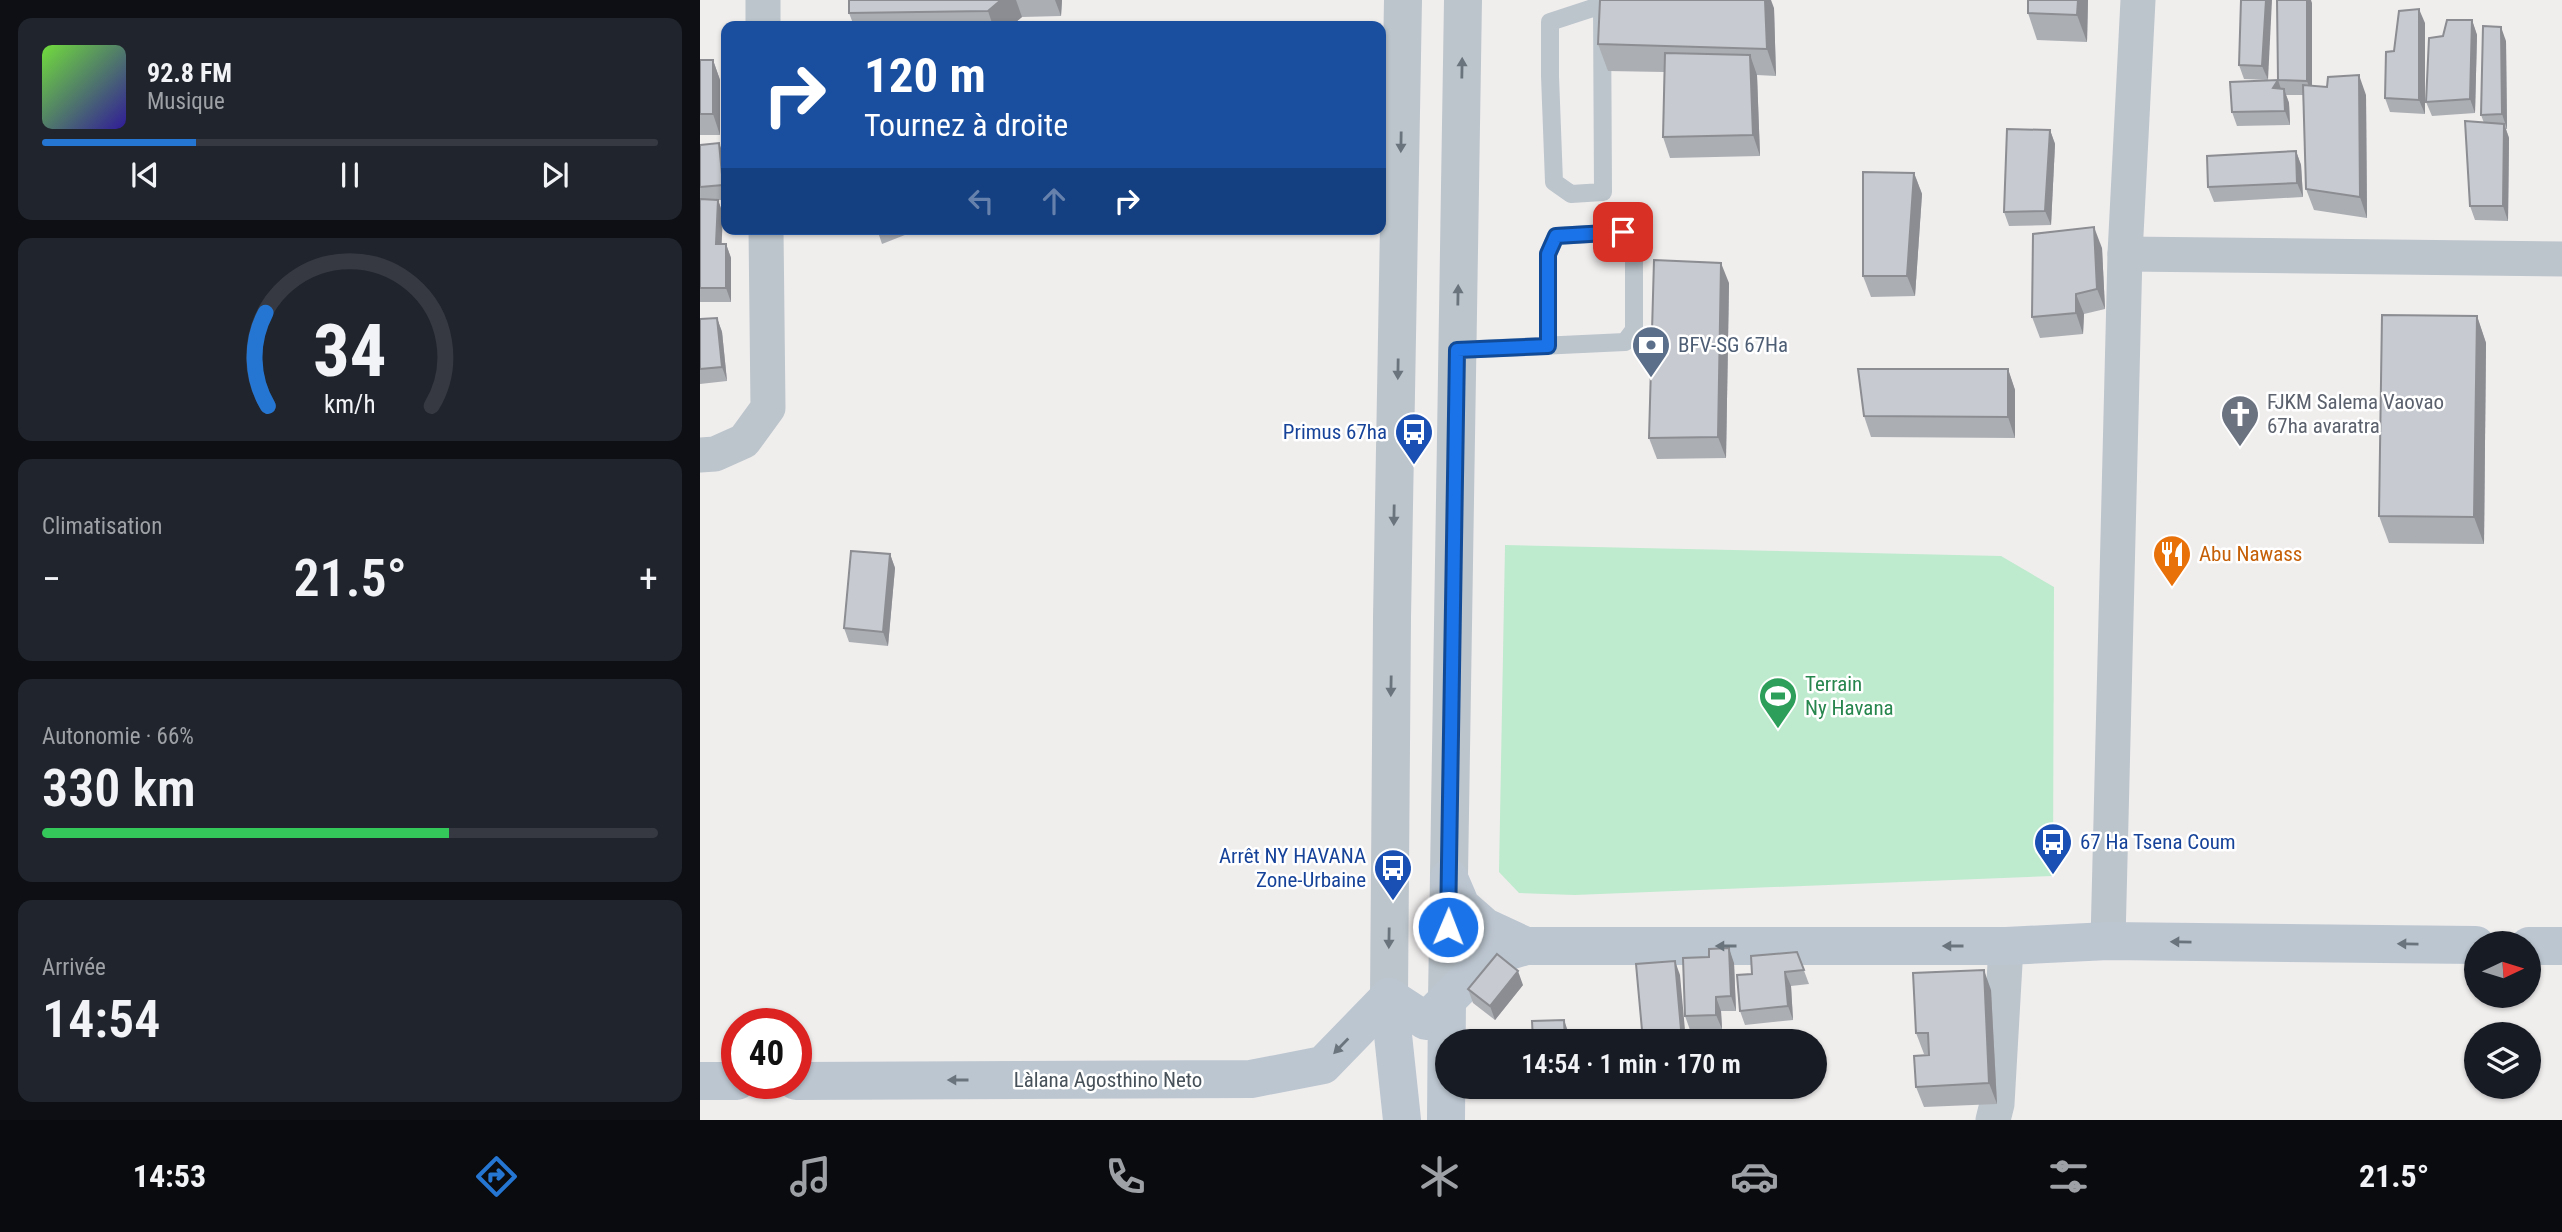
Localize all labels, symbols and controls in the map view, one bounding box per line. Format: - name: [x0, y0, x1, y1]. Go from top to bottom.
- text: 120 m: [864, 47, 986, 104]
- icon: right: [749, 49, 840, 140]
- one-way arrow: [1456, 56, 1467, 78]
- text: 92.8 FM: [147, 58, 232, 88]
- text: Musique: [147, 88, 225, 115]
- text: Tournez à droite: [864, 106, 1068, 144]
- one-way arrow: [1395, 131, 1407, 153]
- icon: previous: [126, 156, 164, 194]
- icon: pause: [331, 156, 369, 194]
- icon: next: [536, 156, 574, 194]
- icon: left: [962, 182, 1000, 220]
- icon: ahead: [1035, 182, 1073, 220]
- icon: right: [1108, 182, 1146, 220]
- pin: [1593, 202, 1653, 262]
- icon: arrive: [1604, 213, 1642, 251]
- one-way arrow: [1452, 284, 1464, 306]
- text: 34: [313, 308, 387, 394]
- bank icon: BFV-SG 67Ha: [1630, 324, 1672, 379]
- place label: BFV-SG 67Ha: [1678, 333, 1788, 357]
- one-way arrow: [1392, 358, 1403, 380]
- text: km/h: [324, 389, 376, 418]
- place label: FJKM Salema Vaovao 67ha avaratra: [2267, 390, 2444, 438]
- church icon: FJKM Salema Vaovao 67ha avaratra: [2219, 393, 2261, 448]
- bus stop icon: Primus 67ha: [1393, 411, 1435, 466]
- place label: Primus 67ha: [1283, 420, 1387, 444]
- one-way arrow: [1389, 504, 1400, 526]
- text: Climatisation: [42, 513, 162, 540]
- restaurant icon: Abu Nawass: [2151, 533, 2193, 588]
- place label: Abu Nawass: [2199, 542, 2302, 566]
- text: 21.5°: [293, 548, 407, 609]
- text: −: [42, 557, 61, 601]
- text: +: [639, 557, 658, 601]
- place label: Terrain Ny Havana: [1805, 672, 1894, 720]
- sports icon: Terrain Ny Havana: [1757, 675, 1799, 730]
- one-way arrow: [1386, 676, 1397, 698]
- text: Autonomie · 66%: [42, 723, 194, 750]
- text: 330 km: [42, 758, 196, 819]
- bus stop icon: 67 Ha Tsena Coum: [2032, 821, 2074, 876]
- place label: 67 Ha Tsena Coum: [2080, 830, 2236, 854]
- place label: Arrêt NY HAVANA Zone-Urbaine: [1219, 844, 1366, 892]
- bus stop icon: Arrêt NY HAVANA Zone-Urbaine: [1372, 847, 1414, 902]
- position arrow: [1411, 890, 1485, 964]
- one-way arrow: [1383, 928, 1395, 950]
- north arrow: [2464, 931, 2541, 1008]
- map controls: [2464, 931, 2541, 1099]
- one-way arrow: [2169, 936, 2191, 948]
- one-way arrow: [2397, 939, 2419, 950]
- one-way arrow: [1714, 940, 1736, 952]
- one-way arrow: [1942, 940, 1964, 952]
- text: Arrivée: [42, 954, 106, 981]
- text: 14:54: [42, 989, 160, 1050]
- speed limit sign: 40: [721, 1008, 812, 1099]
- button: layers: [2464, 1022, 2541, 1099]
- one-way arrow: [1334, 1037, 1350, 1054]
- text: 14:54 · 1 min · 170 m: [1521, 1049, 1741, 1079]
- street label: Làlana Agosthino Neto: [1014, 1068, 1202, 1092]
- one-way arrow: [946, 1074, 968, 1086]
- icon: directions: [472, 1152, 521, 1201]
- icon: music: [786, 1152, 835, 1201]
- icon: phone: [1101, 1152, 1150, 1201]
- icon: climate: [1415, 1152, 1464, 1201]
- icon: car: [1730, 1152, 1779, 1201]
- icon: filters: [2044, 1152, 2093, 1201]
- text: 14:53: [133, 1157, 206, 1195]
- text: 21.5°: [2359, 1157, 2429, 1195]

